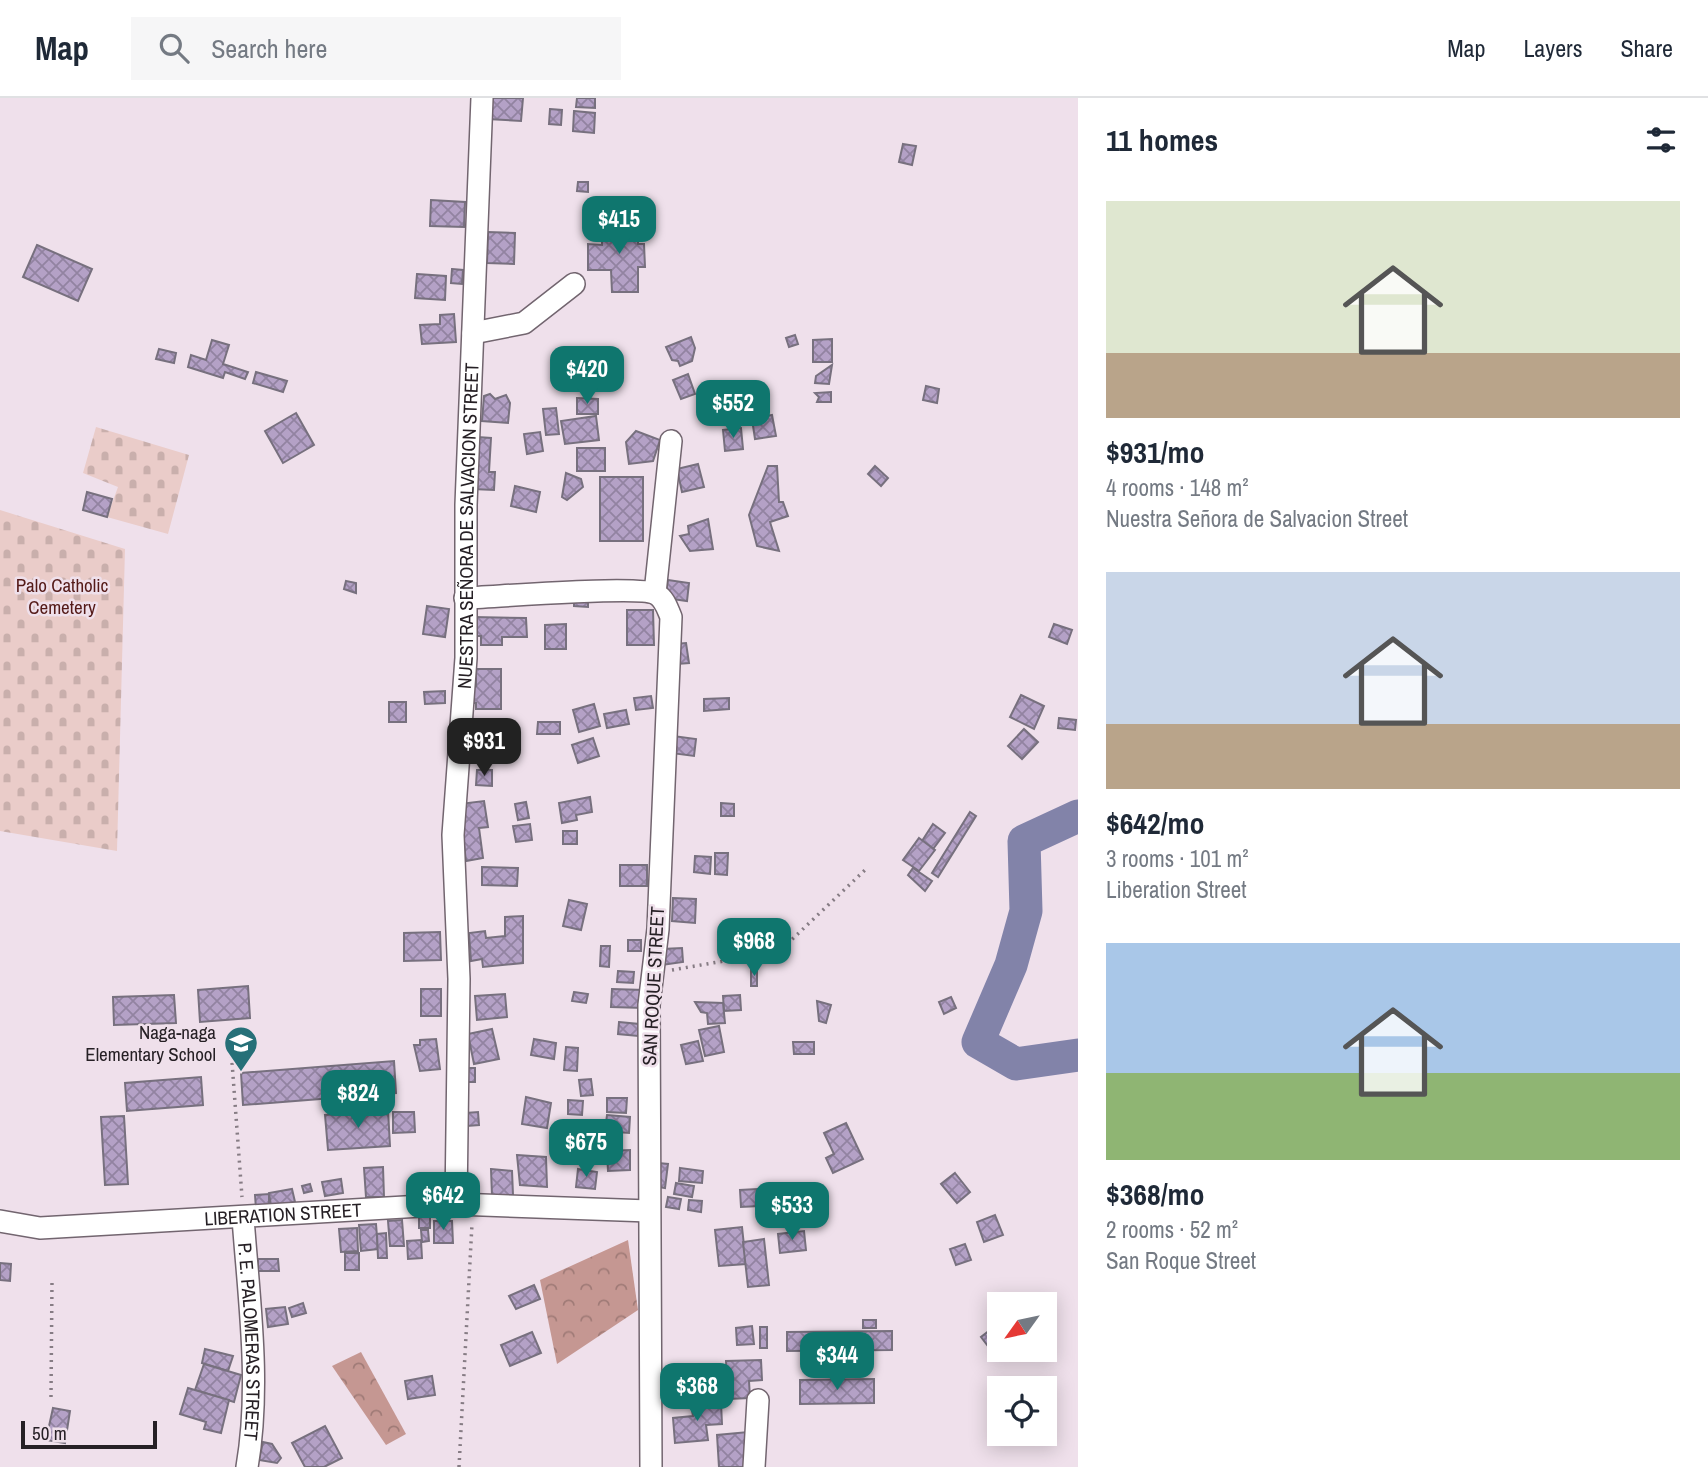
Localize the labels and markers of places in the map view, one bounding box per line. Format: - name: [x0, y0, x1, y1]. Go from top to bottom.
- pin: $415: [578, 197, 660, 256]
- pin: $420: [546, 346, 628, 406]
- pin: $552: [692, 380, 774, 440]
- pin: $931: [443, 718, 525, 778]
- pin: $968: [713, 918, 795, 978]
- place label: Naga-naga Elementary School: [85, 1019, 216, 1067]
- school or university icon: Naga-naga Elementary School: [222, 1024, 260, 1073]
- pin: $824: [317, 1070, 399, 1130]
- pin: $675: [545, 1119, 627, 1179]
- pin: $642: [402, 1172, 484, 1232]
- pin: $533: [751, 1182, 833, 1242]
- pin: $344: [796, 1332, 878, 1392]
- pin: $368: [656, 1364, 738, 1423]

